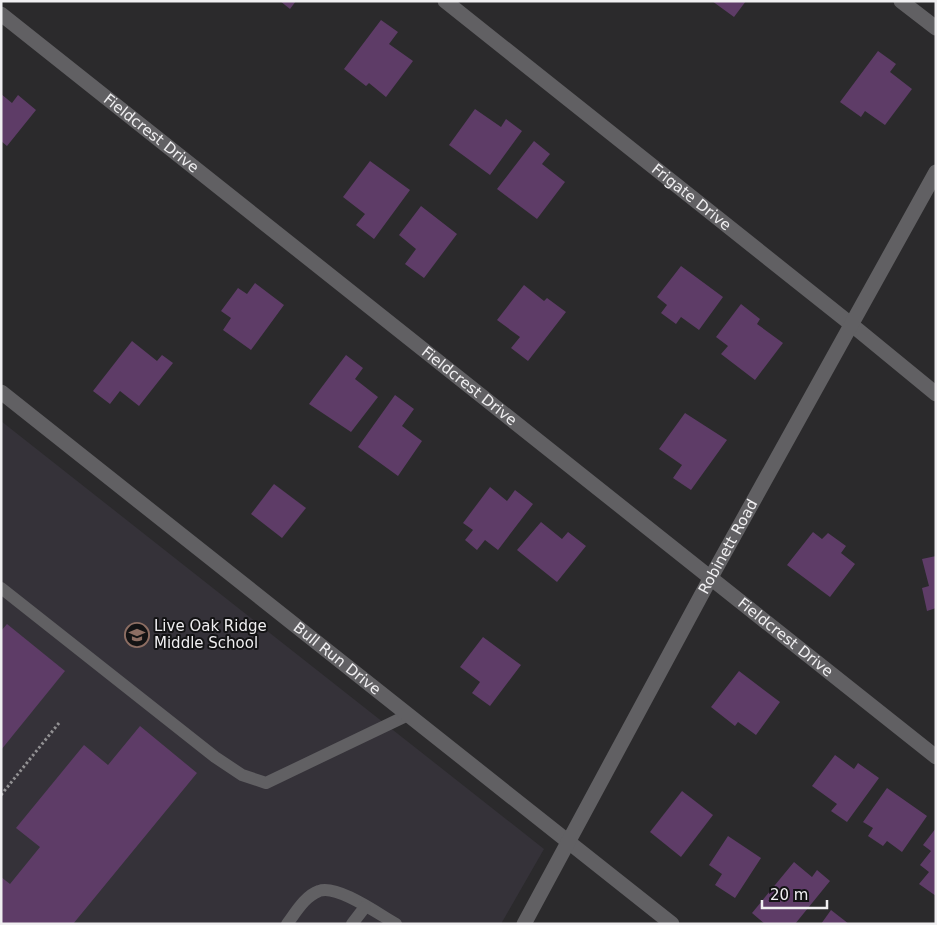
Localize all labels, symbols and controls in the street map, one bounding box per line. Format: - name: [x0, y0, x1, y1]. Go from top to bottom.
- street label: Fieldcrest Drive: [100, 90, 203, 177]
- street label: Frigate Drive: [648, 160, 735, 234]
- street label: Fieldcrest Drive: [418, 343, 520, 429]
- street label: Robinett Road: [695, 496, 761, 597]
- street label: Fieldcrest Drive: [734, 594, 837, 681]
- place label: Live Oak Ridge Middle School: [154, 617, 267, 652]
- street label: Bull Run Drive: [290, 618, 384, 699]
- school or university icon: Live Oak Ridge Middle School: [124, 622, 150, 648]
- scale bar: [762, 878, 827, 910]
- text: 20 m: [770, 886, 808, 904]

